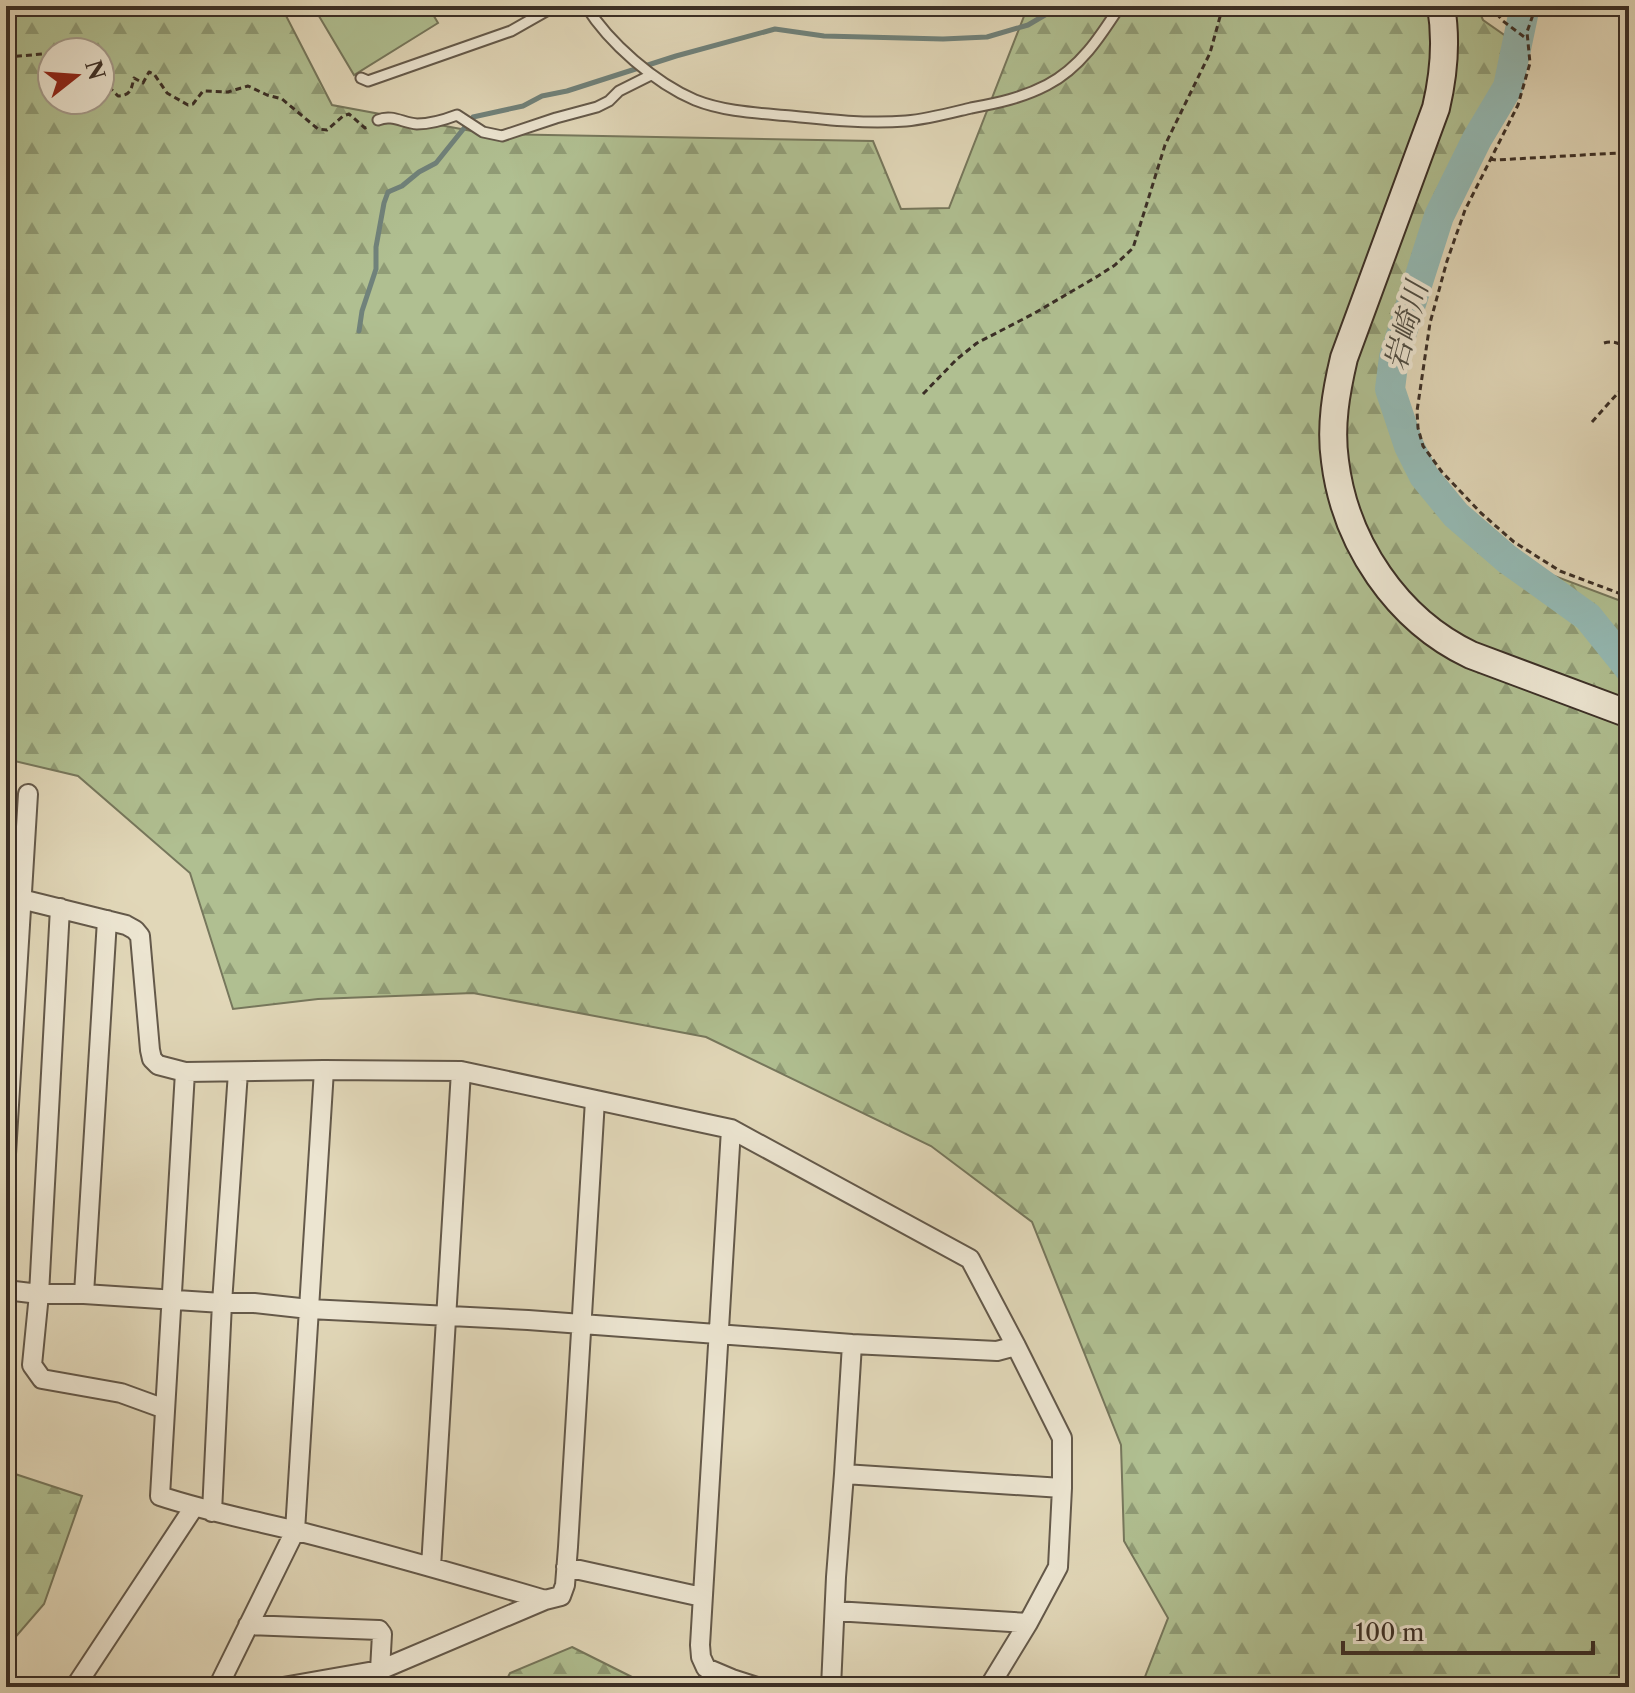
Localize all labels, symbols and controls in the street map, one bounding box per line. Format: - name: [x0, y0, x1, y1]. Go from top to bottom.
- north arrow: [36, 36, 116, 116]
- text: N: [79, 57, 110, 83]
- water label: 岩崎川: [1376, 275, 1436, 374]
- scale bar: [1343, 1605, 1593, 1655]
- text: 100 m: [1355, 1618, 1424, 1647]

